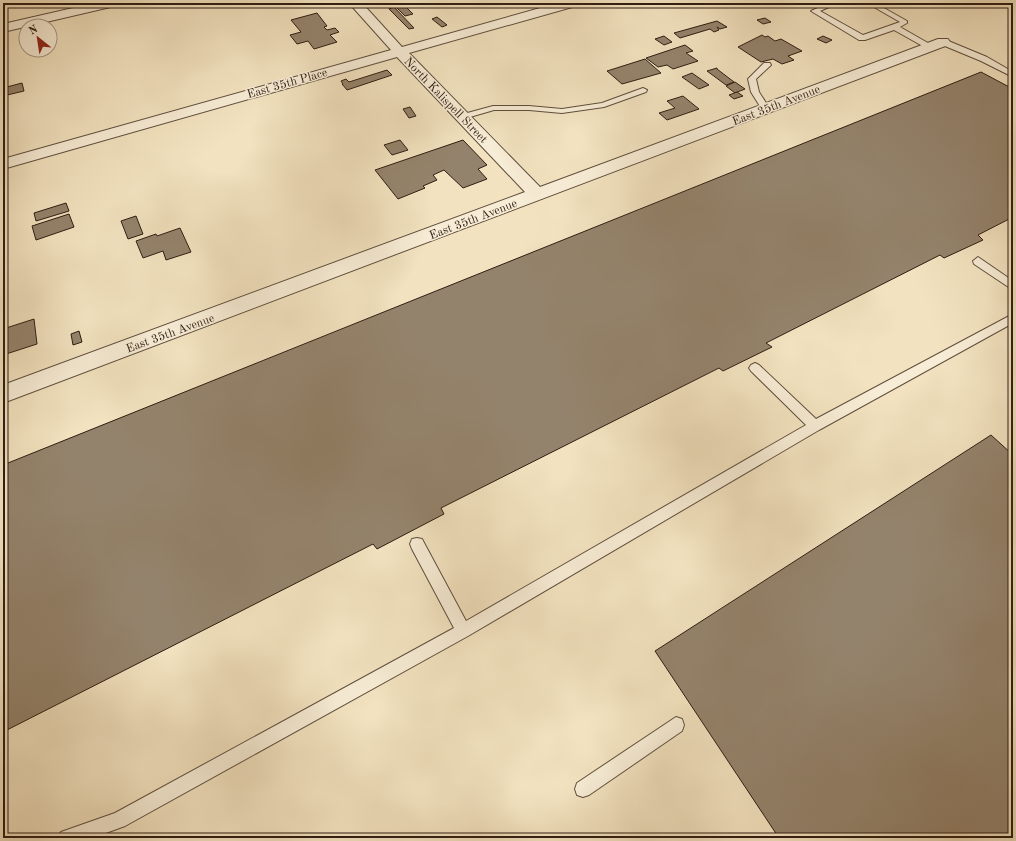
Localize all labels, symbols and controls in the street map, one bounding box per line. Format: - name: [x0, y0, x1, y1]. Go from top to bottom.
- north arrow: [18, 18, 58, 58]
- text: N: [27, 23, 41, 38]
- street label: North Kalispell Street: [401, 55, 489, 146]
- street label: East 35th Place: [245, 66, 329, 101]
- street label: East 35th Avenue: [730, 83, 822, 128]
- street label: East 35th Avenue: [427, 197, 519, 242]
- street label: East 35th Avenue: [124, 311, 217, 356]

